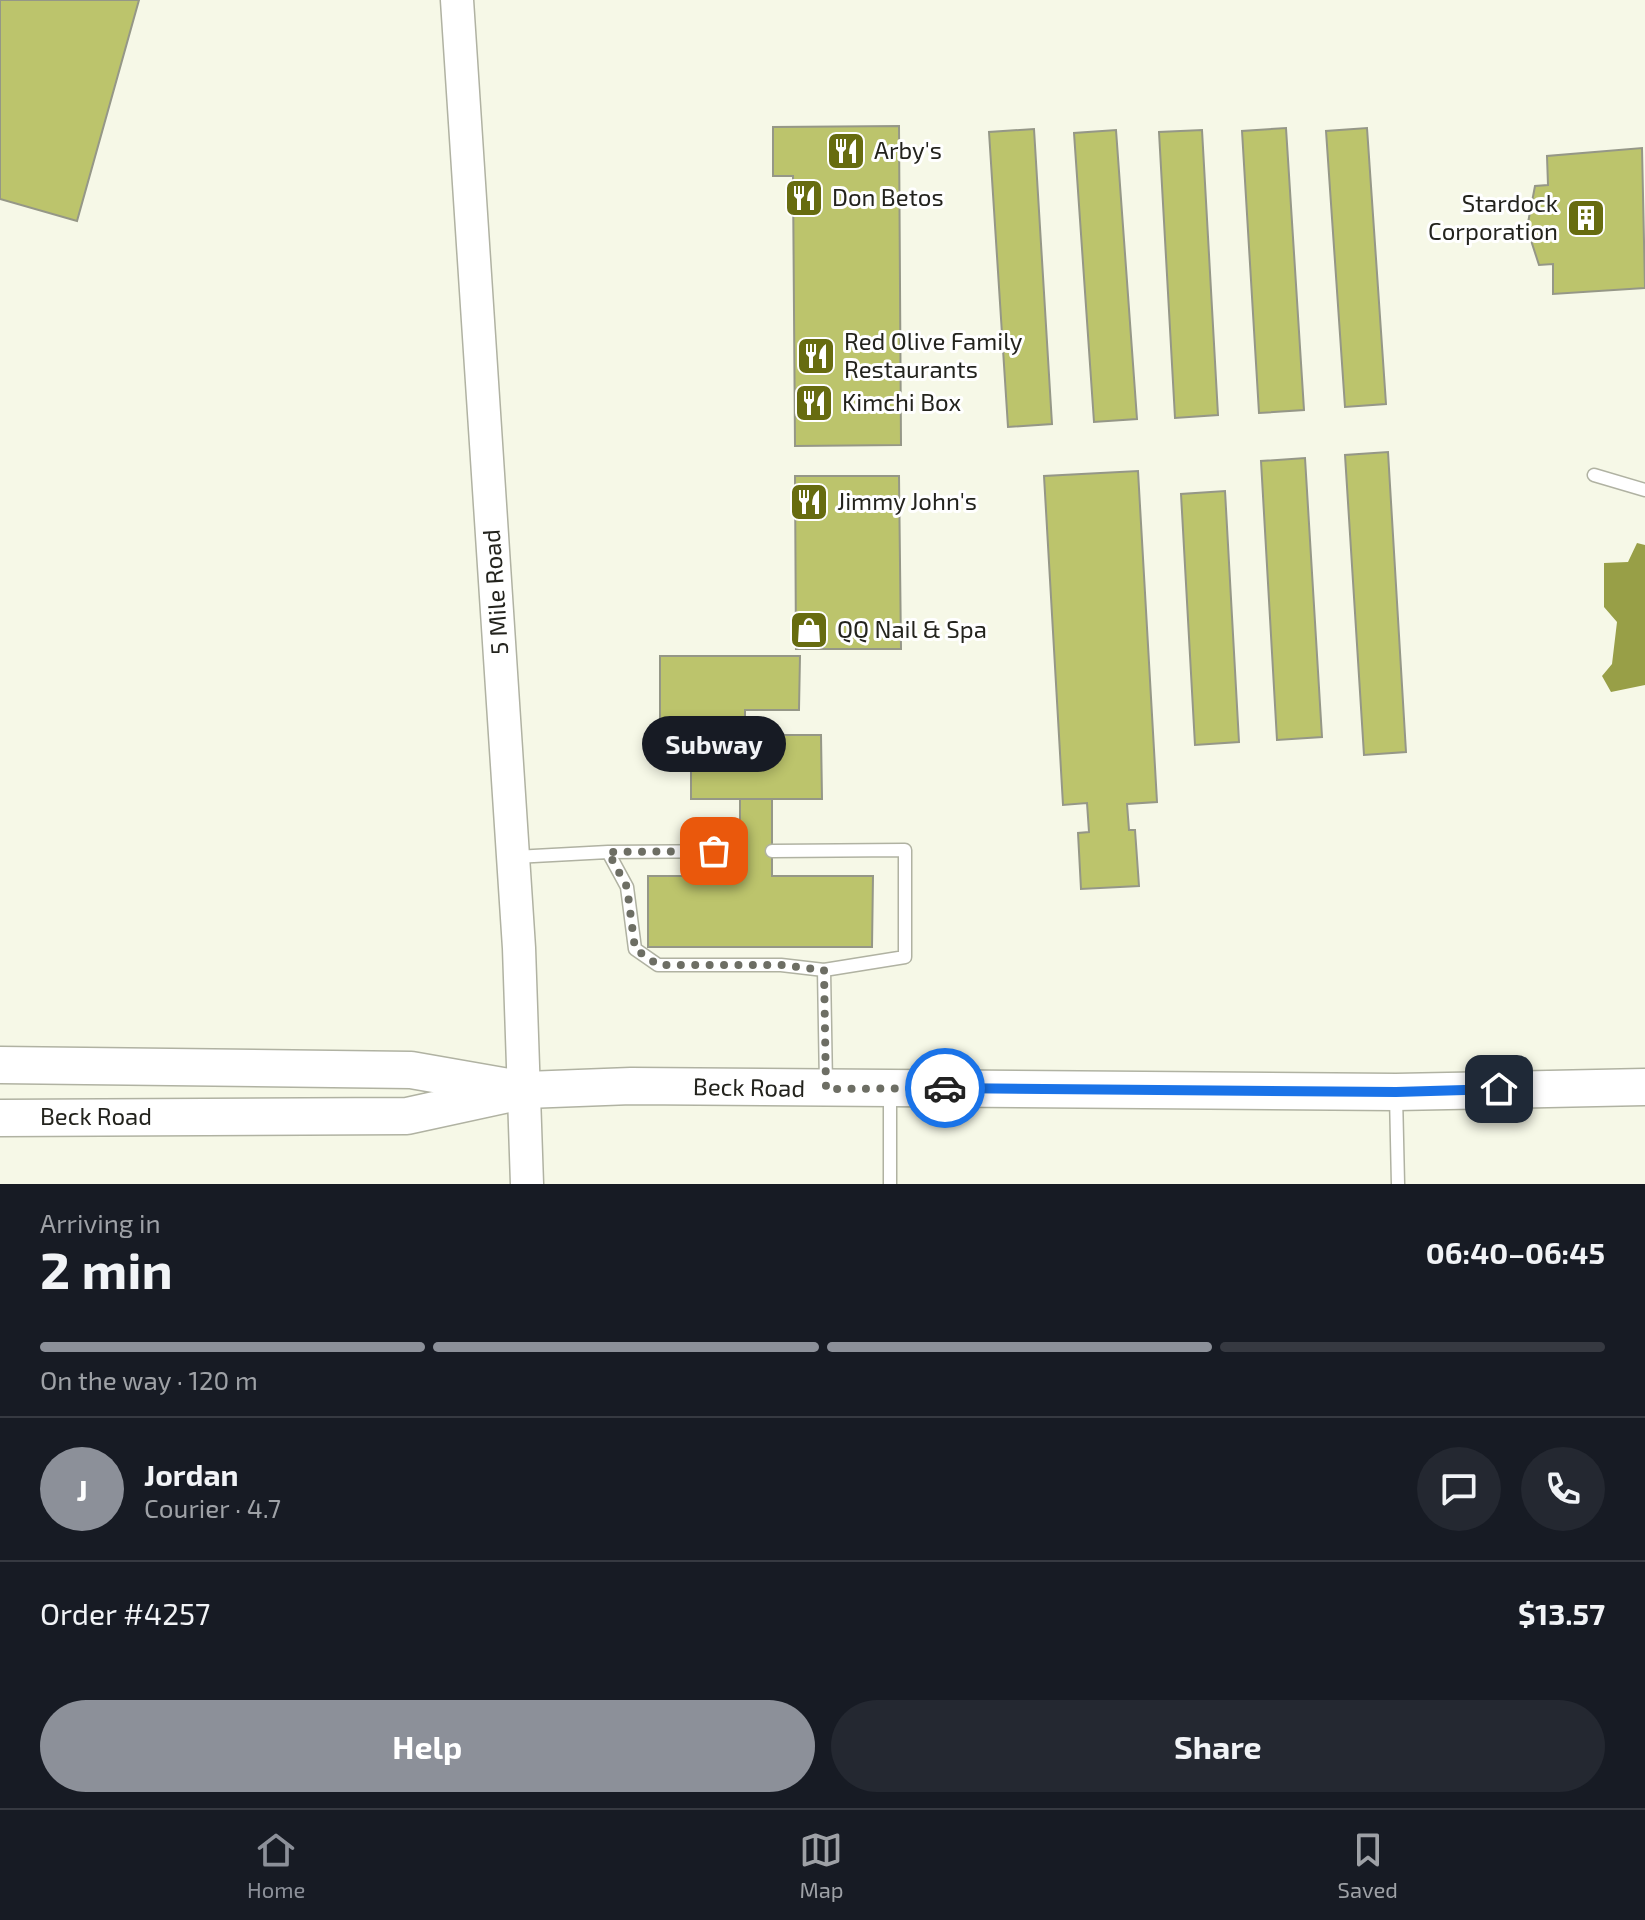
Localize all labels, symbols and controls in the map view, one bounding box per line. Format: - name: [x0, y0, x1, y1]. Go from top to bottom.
- restaurant icon: Arby's: [825, 130, 867, 172]
- place label: Arby's: [874, 135, 942, 164]
- restaurant icon: Don Betos: [783, 177, 825, 219]
- place label: Don Betos: [832, 182, 944, 211]
- place label: Stardock Corporation: [1428, 188, 1558, 245]
- building icon: Stardock Corporation: [1565, 197, 1607, 239]
- place label: Red Olive Family Restaurants: [844, 326, 1023, 383]
- restaurant icon: Red Olive Family Restaurants: [795, 335, 837, 377]
- restaurant icon: Kimchi Box: [793, 382, 835, 424]
- place label: Kimchi Box: [842, 387, 961, 416]
- restaurant icon: Jimmy John's: [788, 481, 830, 523]
- place label: Jimmy John's: [837, 486, 977, 515]
- street label: 5 Mile Road: [476, 528, 513, 656]
- shop icon: QQ Nail & Spa: [788, 609, 830, 651]
- place label: QQ Nail & Spa: [837, 614, 987, 643]
- callout: Subway: [642, 715, 786, 771]
- text: Subway: [665, 728, 763, 759]
- pin: [680, 817, 748, 885]
- icon: bag: [692, 829, 736, 873]
- courier: [905, 1048, 985, 1128]
- pin: [1465, 1055, 1533, 1123]
- icon: car: [923, 1066, 967, 1110]
- icon: home: [1477, 1067, 1521, 1111]
- street label: Beck Road: [693, 1071, 805, 1102]
- street label: Beck Road: [40, 1101, 152, 1130]
- text: Arriving in: [40, 1207, 161, 1238]
- text: 06:40–06:45: [1426, 1234, 1605, 1270]
- text: 2 min: [40, 1237, 173, 1299]
- text: On the way · 120 m: [40, 1364, 258, 1395]
- button: chat: [1417, 1447, 1501, 1531]
- button: phone: [1521, 1447, 1605, 1531]
- text: Jordan: [144, 1456, 239, 1492]
- text: J: [76, 1471, 88, 1507]
- text: Courier · 4.7: [144, 1492, 281, 1523]
- text: Order #4257: [40, 1595, 210, 1631]
- text: $13.57: [1518, 1595, 1605, 1631]
- button: Help: [40, 1700, 815, 1792]
- button: Share: [831, 1700, 1605, 1792]
- tab: Home: [247, 1828, 305, 1902]
- tab: Map: [799, 1828, 844, 1902]
- tab: Saved: [1338, 1828, 1398, 1902]

